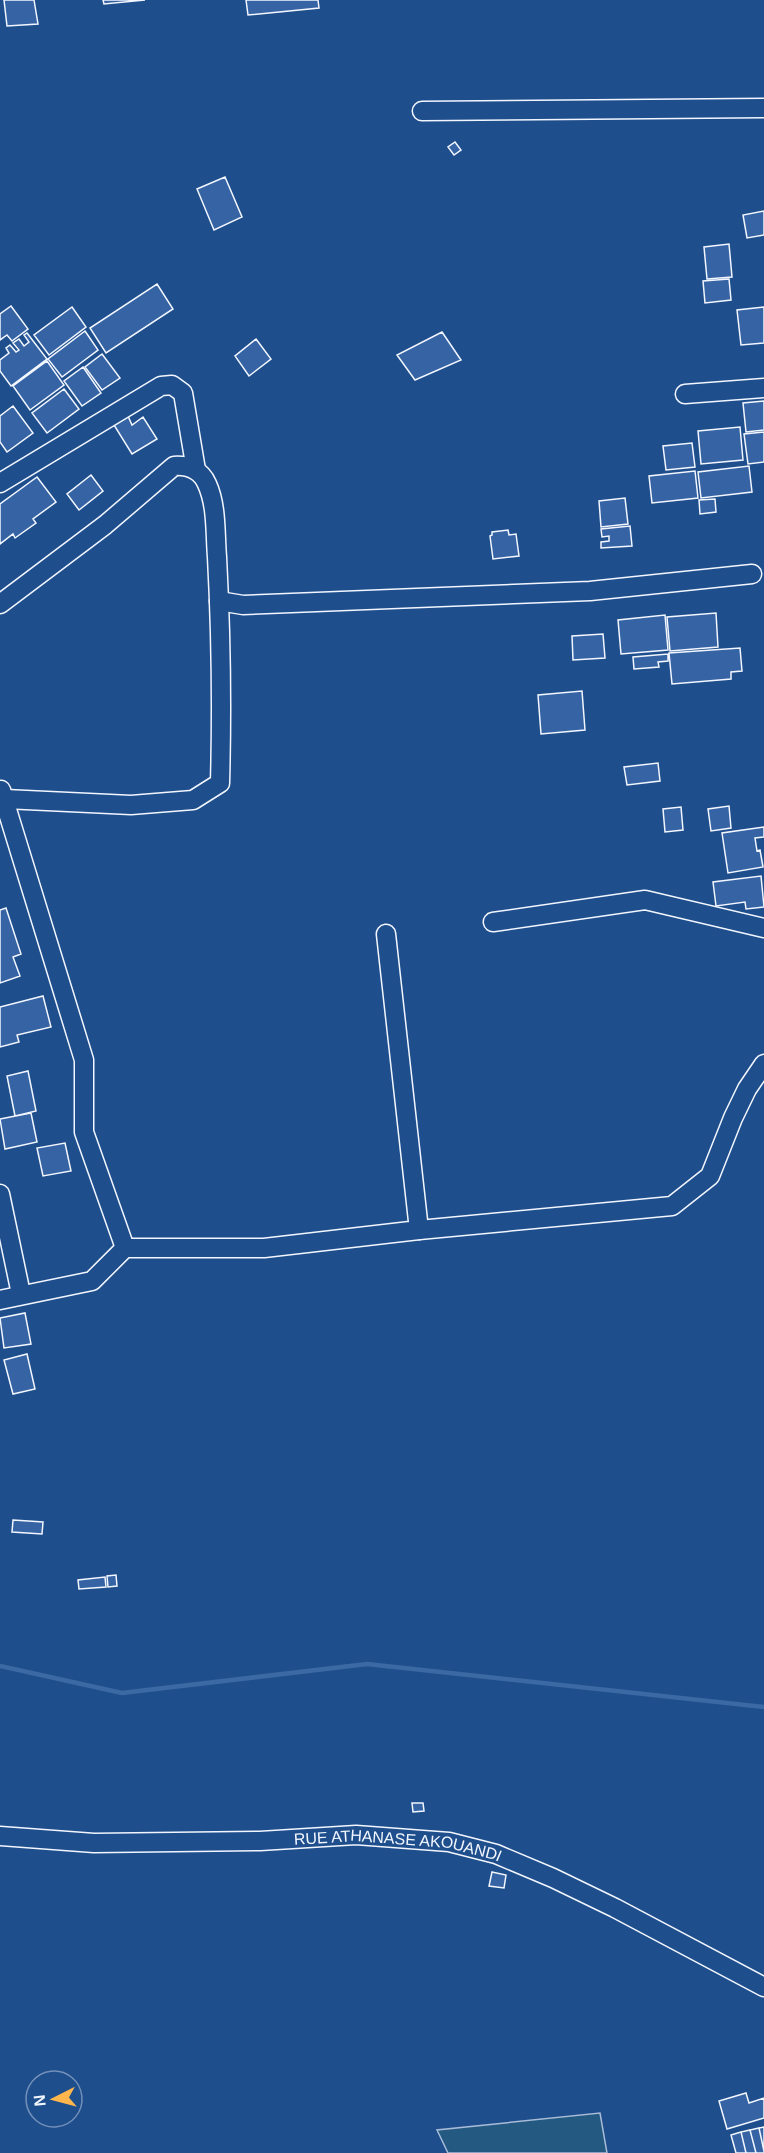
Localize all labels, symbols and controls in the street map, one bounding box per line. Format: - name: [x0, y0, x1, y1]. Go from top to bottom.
- street label: RUE ATHANASE AKOUANDI: [293, 1826, 504, 1864]
- north arrow: [24, 2069, 84, 2129]
- text: N: [31, 2094, 49, 2107]

